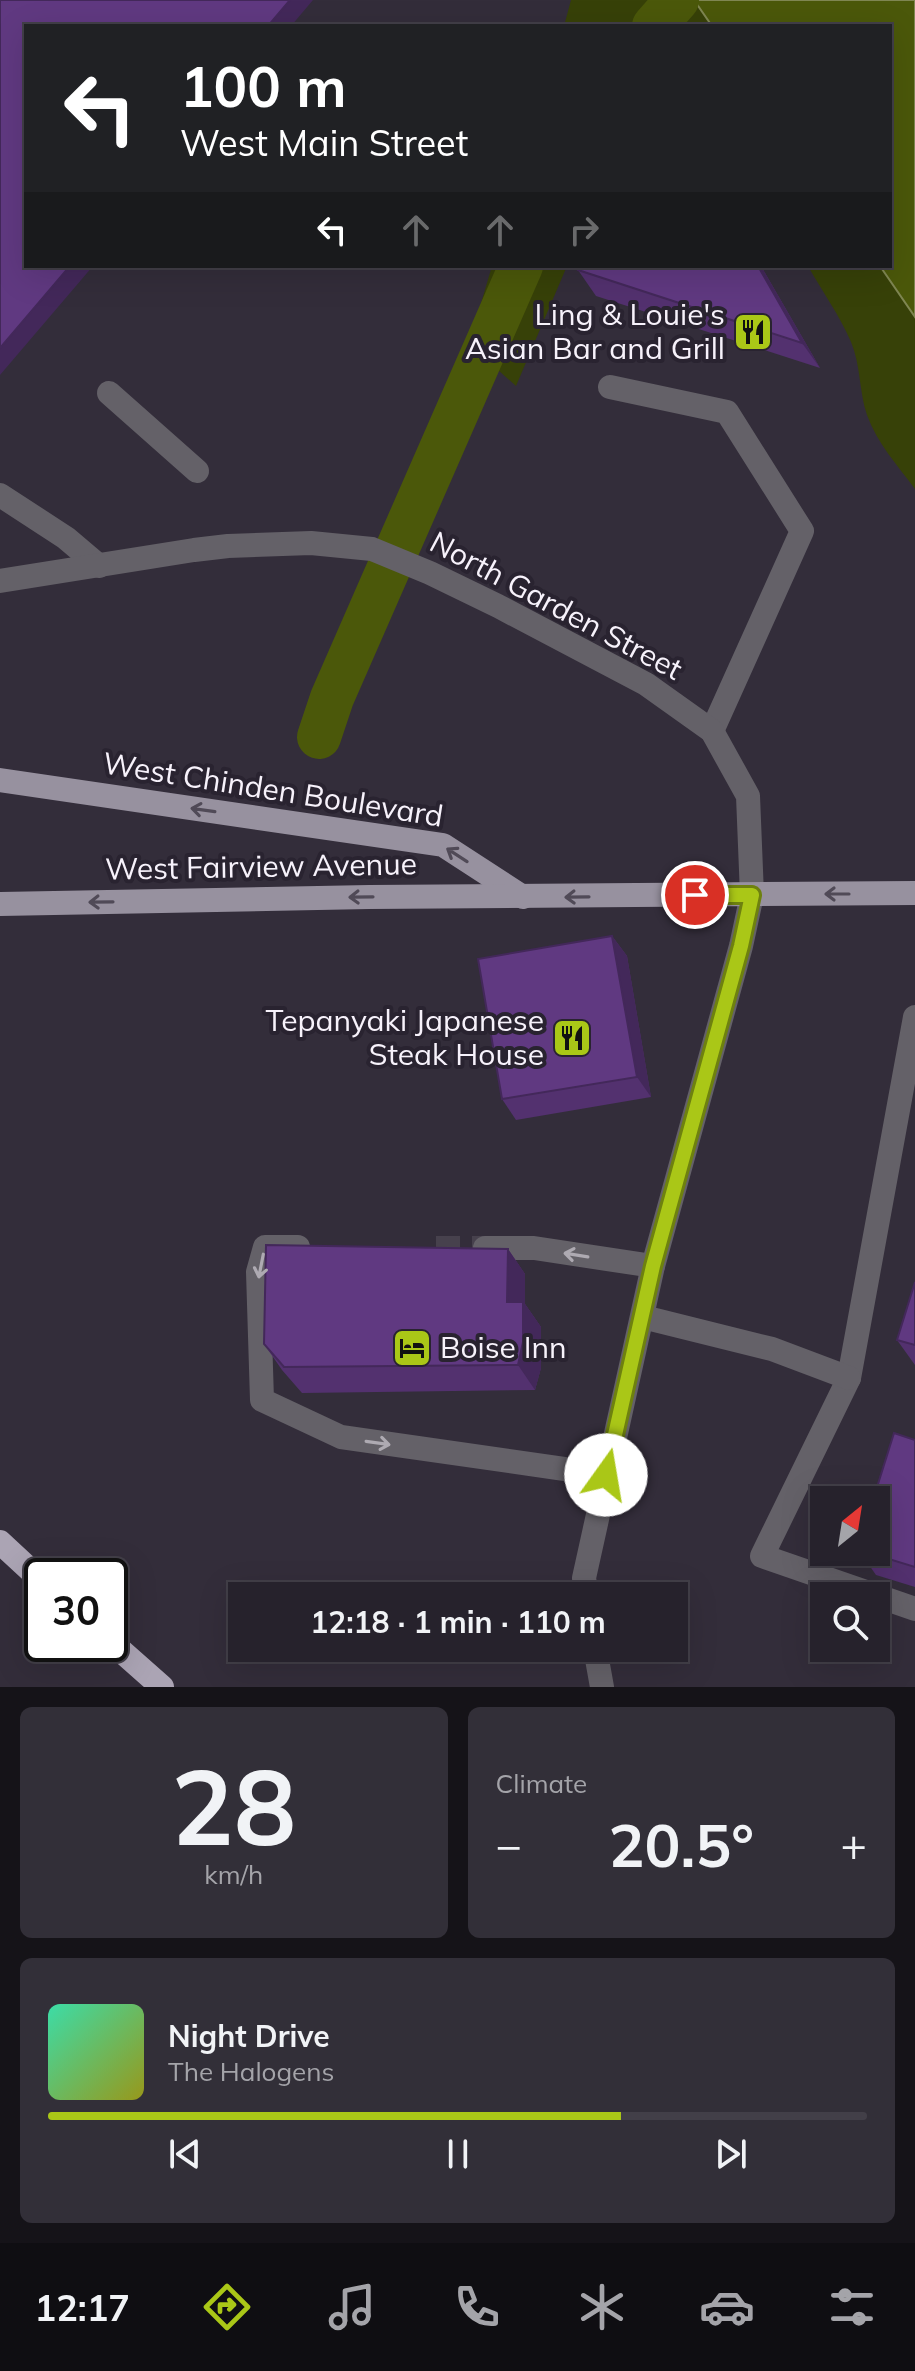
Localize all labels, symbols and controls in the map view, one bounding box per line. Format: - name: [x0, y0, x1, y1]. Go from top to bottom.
- text: 100 m: [180, 51, 347, 121]
- icon: left: [48, 56, 152, 160]
- text: West Main Street: [180, 120, 468, 165]
- icon: left: [310, 208, 354, 252]
- icon: ahead: [394, 208, 438, 252]
- icon: ahead: [478, 208, 522, 252]
- icon: right: [562, 208, 606, 252]
- place label: Ling & Louie's Asian Bar and Grill: [465, 295, 725, 367]
- restaurant icon: Ling & Louie's Asian Bar and Grill: [732, 311, 774, 353]
- street label: North Garden Street: [424, 523, 689, 688]
- street label: West Chinden Boulevard: [100, 743, 446, 835]
- one-way arrow: [191, 802, 216, 817]
- street label: West Fairview Avenue: [105, 844, 417, 888]
- one-way arrow: [447, 846, 469, 863]
- pin: [661, 861, 729, 929]
- icon: arrive: [673, 873, 717, 917]
- one-way arrow: [824, 886, 851, 902]
- one-way arrow: [348, 889, 375, 905]
- one-way arrow: [564, 889, 591, 904]
- one-way arrow: [88, 894, 115, 909]
- place label: Tepanyaki Japanese Steak House: [265, 1001, 544, 1073]
- restaurant icon: Tepanyaki Japanese Steak House: [551, 1017, 593, 1059]
- one-way arrow: [564, 1247, 589, 1262]
- one-way arrow: [253, 1252, 268, 1278]
- hotel icon: Boise Inn: [391, 1327, 433, 1369]
- place label: Boise Inn: [440, 1328, 567, 1366]
- position arrow: [564, 1433, 648, 1517]
- one-way arrow: [365, 1436, 390, 1451]
- north arrow: [810, 1486, 890, 1566]
- map controls: [810, 1486, 890, 1662]
- speed limit sign: 30: [24, 1558, 128, 1662]
- button: search: [810, 1582, 890, 1662]
- text: 12:18 · 1 min · 110 m: [310, 1603, 606, 1641]
- text: 28: [171, 1740, 296, 1871]
- text: Climate: [496, 1767, 587, 1800]
- text: 20.5°: [608, 1807, 754, 1882]
- text: −: [496, 1817, 522, 1872]
- text: +: [841, 1817, 867, 1872]
- text: km/h: [204, 1858, 263, 1891]
- text: Night Drive: [168, 2017, 330, 2055]
- text: The Halogens: [168, 2055, 334, 2088]
- icon: previous: [163, 2132, 207, 2176]
- icon: pause: [436, 2132, 480, 2176]
- icon: next: [709, 2132, 753, 2176]
- icon: directions: [199, 2279, 255, 2335]
- icon: music: [324, 2279, 380, 2335]
- icon: phone: [449, 2279, 505, 2335]
- icon: climate: [574, 2279, 630, 2335]
- icon: car: [699, 2279, 755, 2335]
- icon: filters: [824, 2279, 880, 2335]
- text: 12:17: [35, 2285, 130, 2330]

